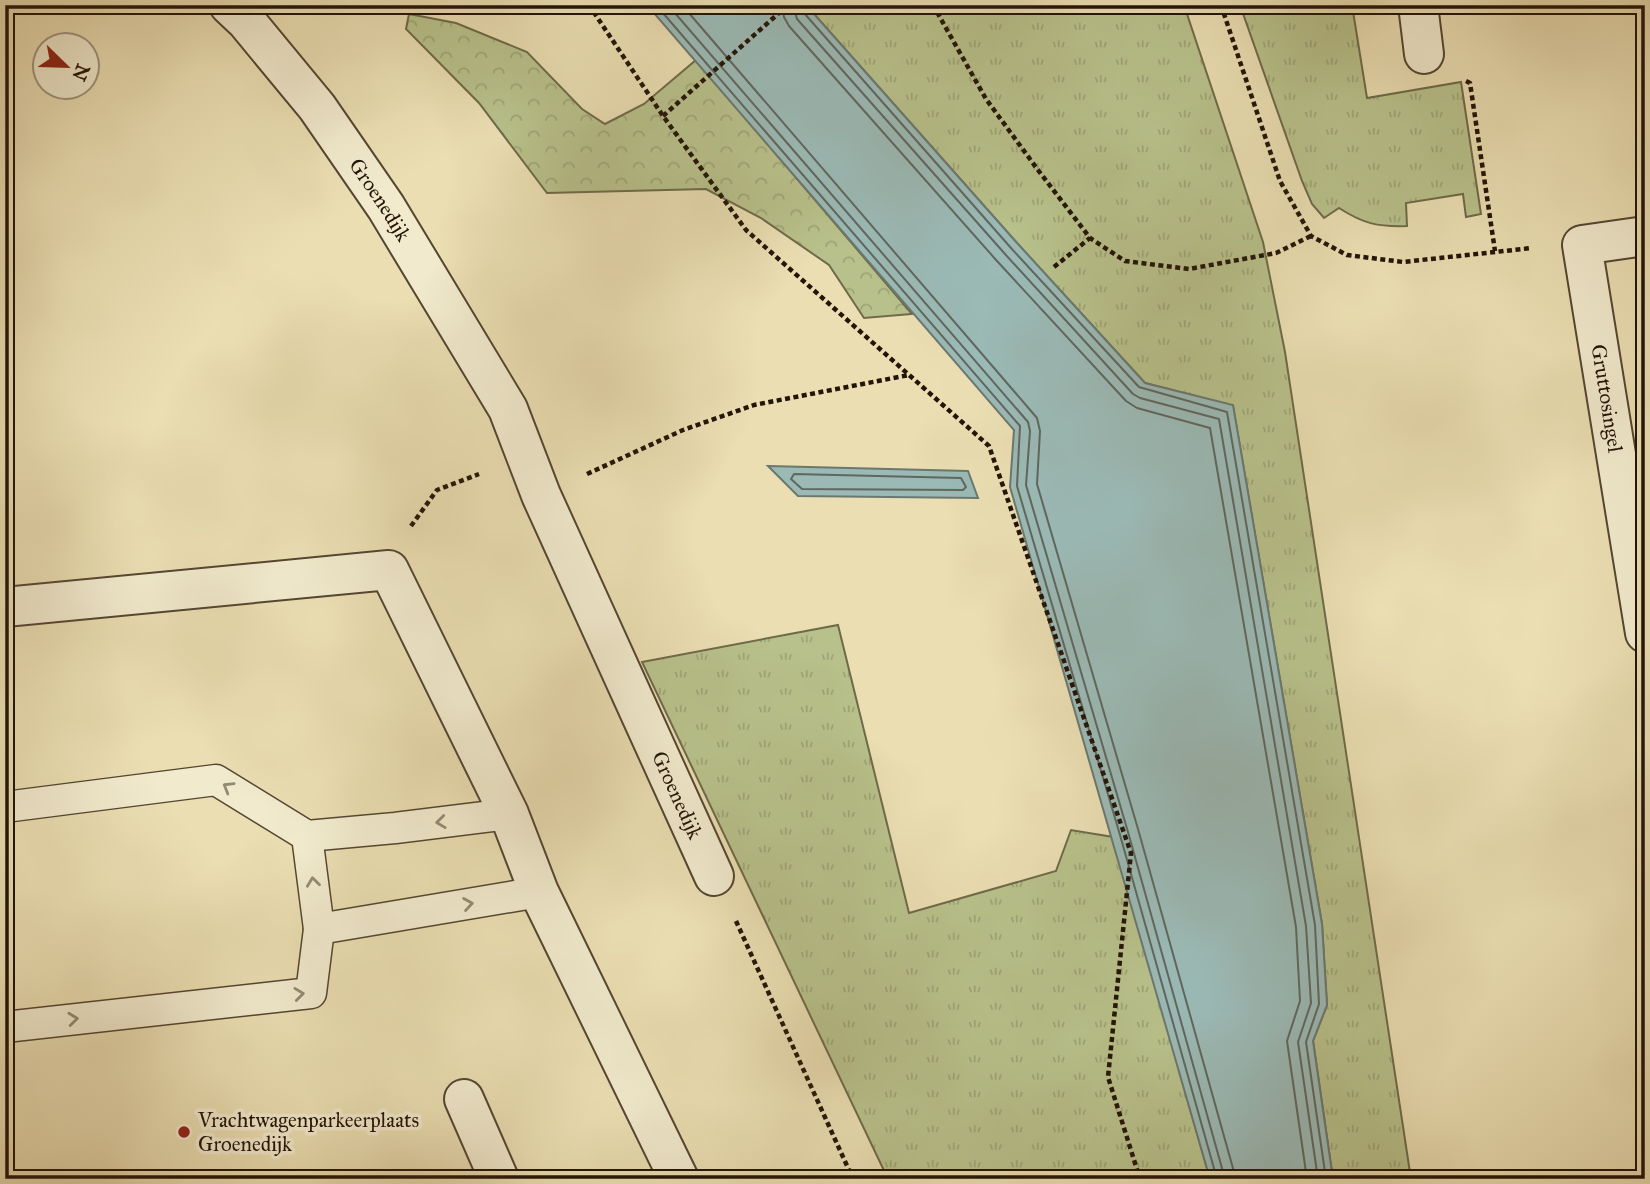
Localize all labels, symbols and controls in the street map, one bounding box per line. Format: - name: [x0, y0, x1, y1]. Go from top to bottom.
- north arrow: [32, 32, 102, 102]
- text: N: [67, 61, 95, 84]
- street label: Groenedijk: [343, 153, 417, 246]
- street label: Gruttosingel: [1585, 342, 1629, 455]
- street label: Groenedijk: [646, 747, 709, 843]
- one-way arrow: [223, 783, 236, 796]
- one-way arrow: [436, 815, 447, 830]
- one-way arrow: [306, 876, 321, 888]
- one-way arrow: [462, 897, 474, 912]
- one-way arrow: [293, 986, 305, 1001]
- one-way arrow: [67, 1012, 79, 1027]
- place label: Vrachtwagenparkeerplaats Groenedijk: [197, 1107, 419, 1157]
- marker: Vrachtwagenparkeerplaats Groenedijk: [176, 1124, 192, 1140]

